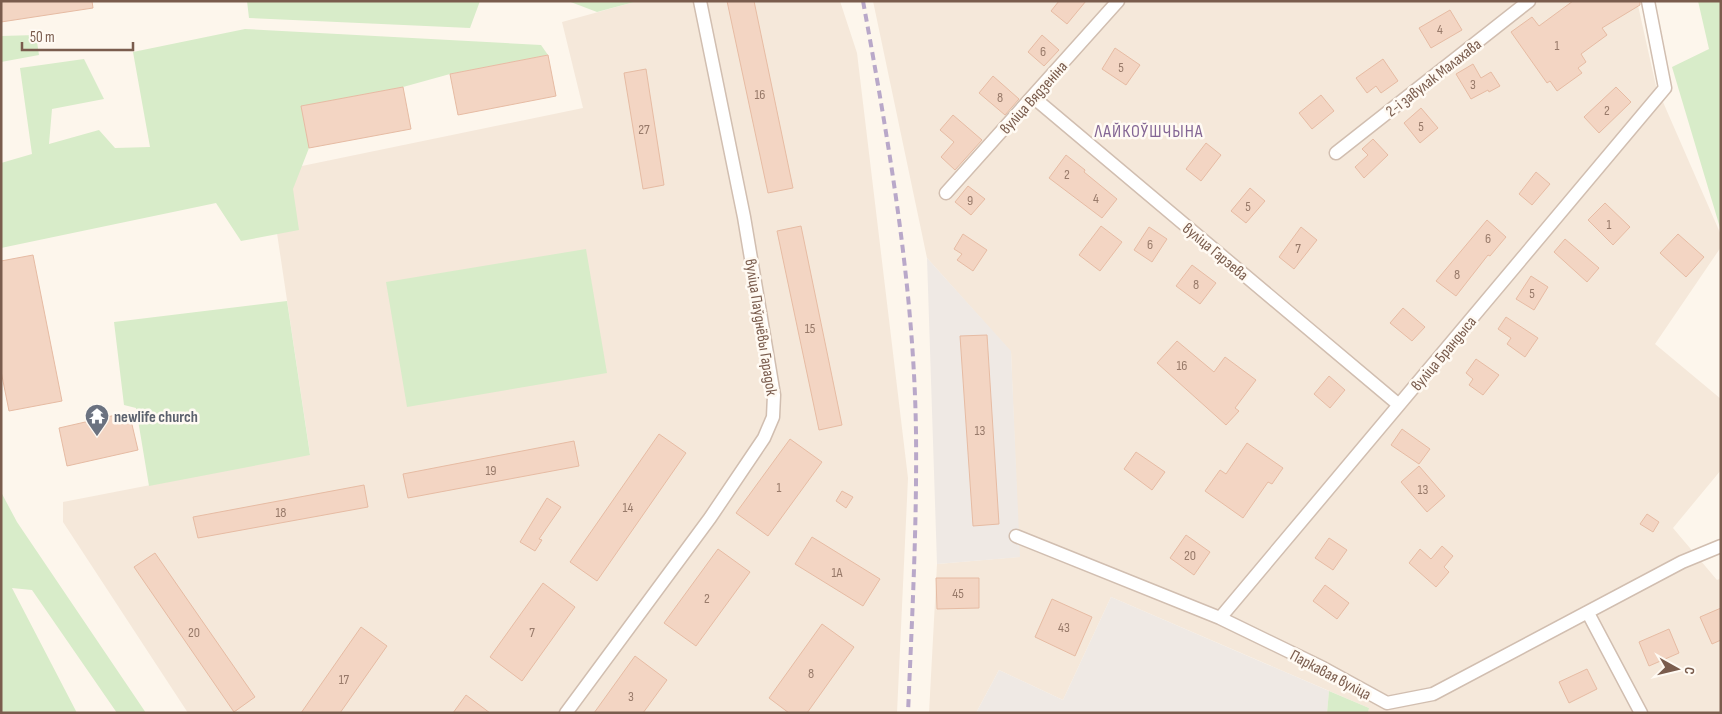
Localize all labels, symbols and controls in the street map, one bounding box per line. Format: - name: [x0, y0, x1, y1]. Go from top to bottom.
- scale bar: [22, 20, 134, 52]
- house number: 4: [1437, 21, 1443, 38]
- text: 50 m: [30, 28, 55, 47]
- street label: 2-і завулак Малахава: [1382, 35, 1485, 121]
- house number: 1: [1555, 37, 1560, 54]
- house number: 6: [1040, 43, 1046, 60]
- street label: вуліца Вядзеніна: [996, 58, 1072, 138]
- house number: 5: [1118, 59, 1124, 76]
- house number: 3: [1470, 76, 1476, 93]
- house number: 16: [754, 86, 766, 103]
- house number: 8: [997, 89, 1003, 106]
- house number: 2: [1604, 102, 1610, 119]
- house number: 5: [1418, 118, 1424, 135]
- house number: 27: [638, 121, 650, 138]
- district label: ЛАЙКОЎШЧЫНА: [1093, 121, 1204, 142]
- house number: 2: [1064, 166, 1070, 183]
- house number: 4: [1093, 190, 1099, 207]
- house number: 9: [967, 192, 973, 209]
- house number: 5: [1245, 198, 1251, 215]
- house number: 1: [1607, 216, 1612, 233]
- street label: вуліца Гарэева: [1178, 219, 1252, 285]
- house number: 6: [1485, 230, 1491, 247]
- house number: 6: [1147, 236, 1153, 253]
- house number: 7: [1295, 240, 1301, 257]
- street label: вуліца Паўднёвы Гарадок: [740, 258, 781, 398]
- house number: 8: [1454, 266, 1460, 283]
- house number: 8: [1193, 276, 1199, 293]
- house number: 5: [1529, 285, 1535, 302]
- street label: вуліца Брандыса: [1407, 313, 1481, 395]
- house number: 15: [805, 320, 816, 337]
- house number: 16: [1176, 357, 1188, 374]
- temple icon: newlife church: [84, 403, 110, 437]
- place label: newlife church: [114, 408, 198, 427]
- house number: 13: [975, 422, 986, 439]
- house number: 19: [485, 462, 497, 479]
- house number: 1: [777, 479, 782, 496]
- house number: 13: [1418, 481, 1429, 498]
- house number: 14: [623, 499, 634, 516]
- house number: 18: [275, 504, 287, 521]
- house number: 20: [1184, 547, 1196, 564]
- house number: 1А: [831, 564, 844, 581]
- house number: 45: [952, 585, 964, 602]
- house number: 2: [704, 590, 710, 607]
- house number: 43: [1058, 619, 1070, 636]
- house number: 20: [188, 624, 200, 641]
- house number: 7: [529, 624, 535, 641]
- north arrow: [1652, 644, 1702, 694]
- street label: Паркавая вуліца: [1287, 646, 1374, 705]
- house number: 8: [808, 665, 814, 682]
- text: С: [1680, 666, 1698, 675]
- house number: 17: [339, 671, 350, 688]
- house number: 3: [628, 688, 634, 705]

